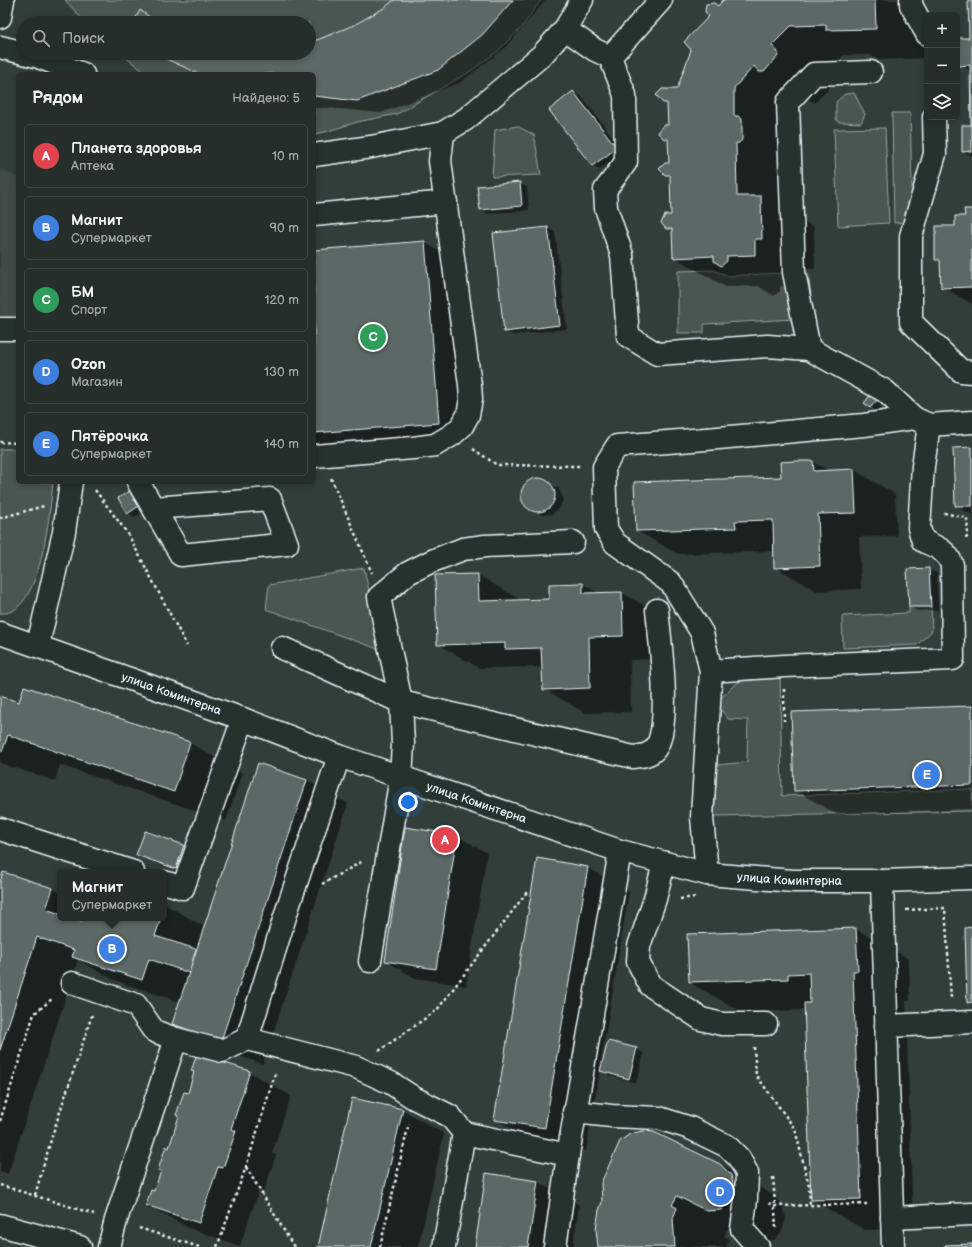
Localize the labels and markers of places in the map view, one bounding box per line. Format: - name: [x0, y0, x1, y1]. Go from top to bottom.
- pin: C: [360, 322, 386, 352]
- pin: E: [914, 760, 940, 790]
- pin: A: [432, 825, 458, 855]
- pin: B: [99, 934, 125, 964]
- pin: D: [707, 1177, 733, 1207]

